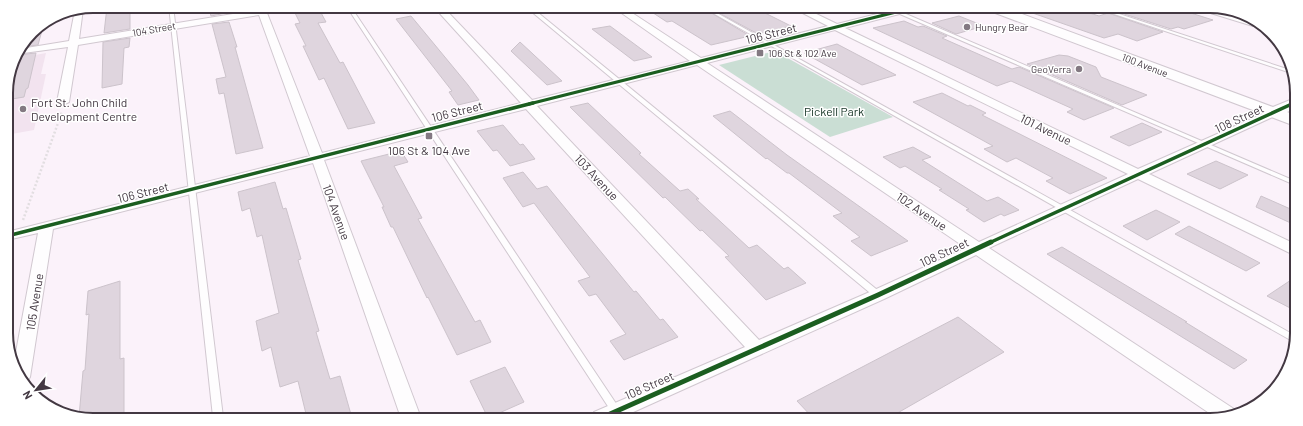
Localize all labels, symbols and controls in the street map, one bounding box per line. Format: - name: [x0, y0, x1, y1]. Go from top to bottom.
- street label: 104 Street: [131, 19, 177, 39]
- street label: 106 Street: [744, 20, 798, 46]
- place label: Hungry Bear: [975, 21, 1029, 33]
- marker: Hungry Bear: [962, 22, 972, 32]
- place label: 106 St & 102 Ave: [768, 47, 837, 59]
- marker: 106 St & 102 Ave: [755, 48, 765, 58]
- street label: 100 Avenue: [1120, 51, 1170, 79]
- place label: GeoVerra: [1031, 63, 1071, 75]
- marker: GeoVerra: [1074, 64, 1084, 74]
- place label: Fort St. John Child Development Centre: [31, 95, 137, 123]
- street label: 106 Street: [430, 98, 484, 124]
- street label: 108 Street: [1212, 101, 1266, 135]
- marker: Fort St. John Child Development Centre: [18, 104, 28, 114]
- park label: Pickell Park: [804, 104, 864, 118]
- street label: 101 Avenue: [1018, 111, 1074, 147]
- marker: 106 St & 104 Ave: [424, 131, 434, 141]
- place label: 106 St & 104 Ave: [388, 143, 470, 157]
- street label: 103 Avenue: [572, 151, 622, 203]
- street label: 106 Street: [116, 179, 170, 205]
- street label: 104 Avenue: [320, 182, 354, 242]
- street label: 102 Avenue: [894, 189, 950, 233]
- street label: 108 Street: [917, 235, 971, 269]
- street label: 105 Avenue: [23, 272, 45, 332]
- street label: 108 Street: [622, 368, 676, 402]
- north arrow: [16, 370, 56, 410]
- text: N: [19, 389, 34, 402]

